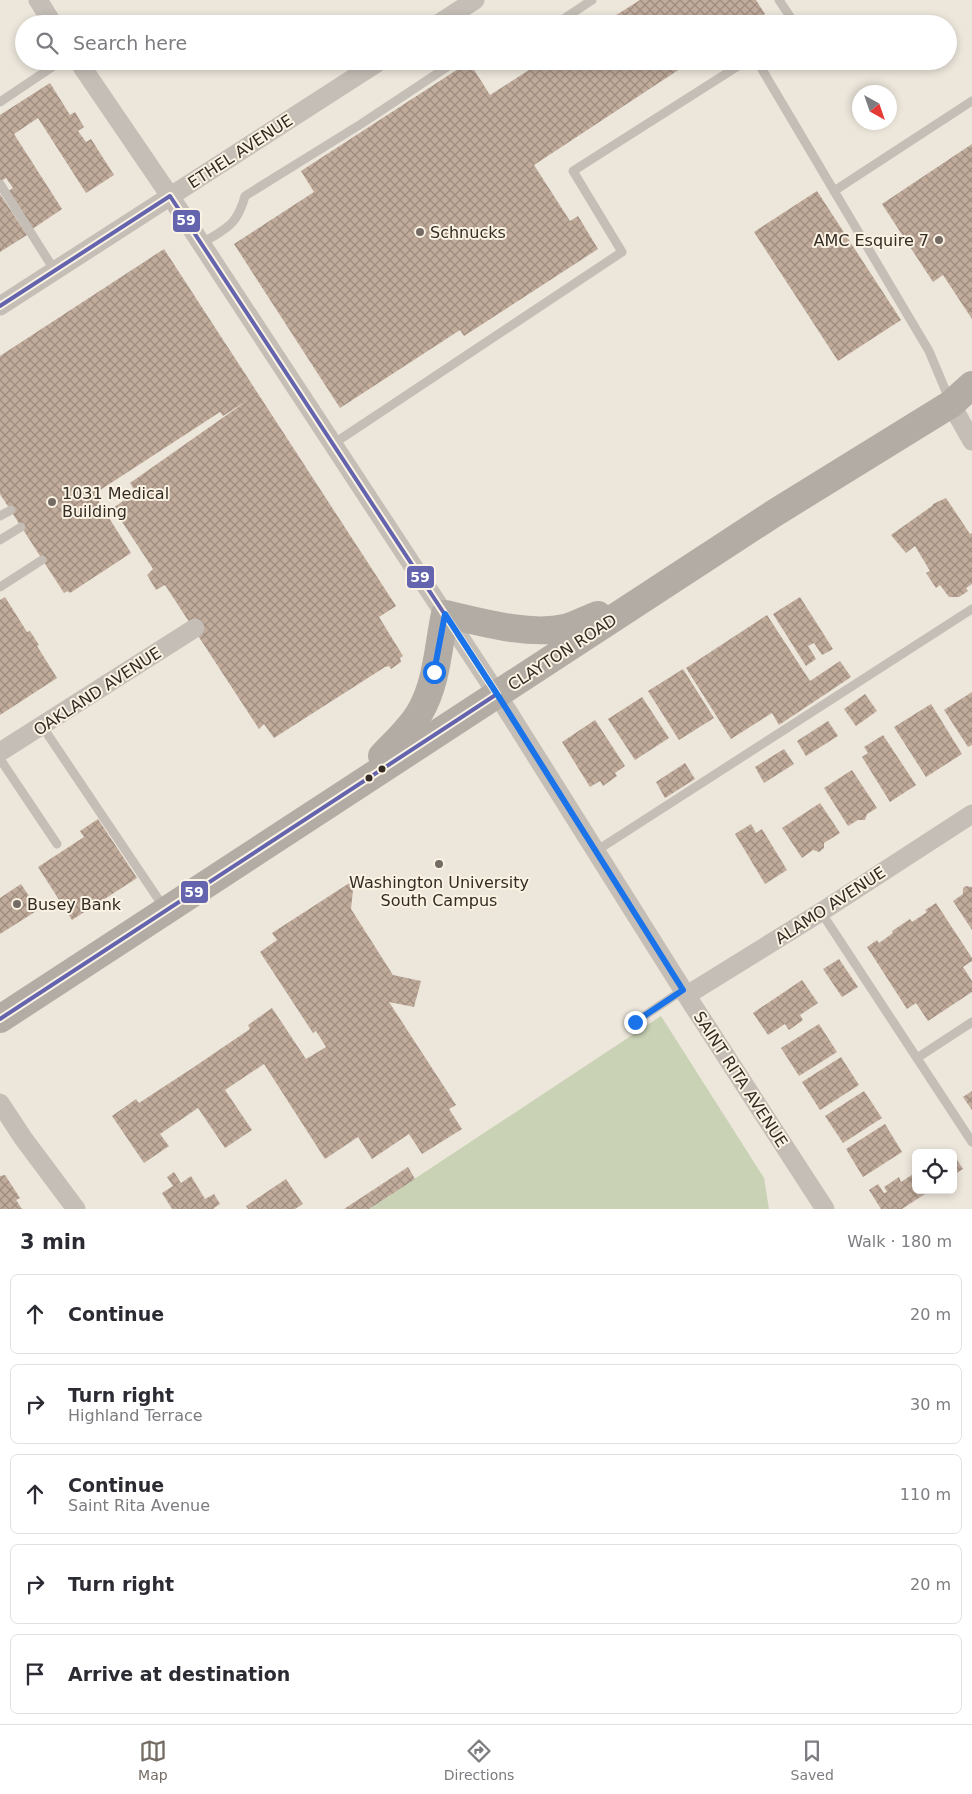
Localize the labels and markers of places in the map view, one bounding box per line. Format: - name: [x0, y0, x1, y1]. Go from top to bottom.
- place label: Schnucks: [430, 223, 506, 242]
- marker: Schnucks: [414, 226, 426, 238]
- place label: AMC Esquire 7: [813, 231, 929, 250]
- marker: AMC Esquire 7: [933, 234, 945, 246]
- place label: 1031 Medical Building: [62, 484, 169, 521]
- marker: 1031 Medical Building: [46, 496, 58, 508]
- unlabelled marker: [377, 764, 387, 774]
- unlabelled marker: [364, 773, 374, 783]
- marker: Washington University South Campus: [433, 858, 445, 870]
- place label: Washington University South Campus: [349, 873, 529, 910]
- place label: Busey Bank: [27, 895, 122, 914]
- marker: Busey Bank: [11, 898, 23, 910]

